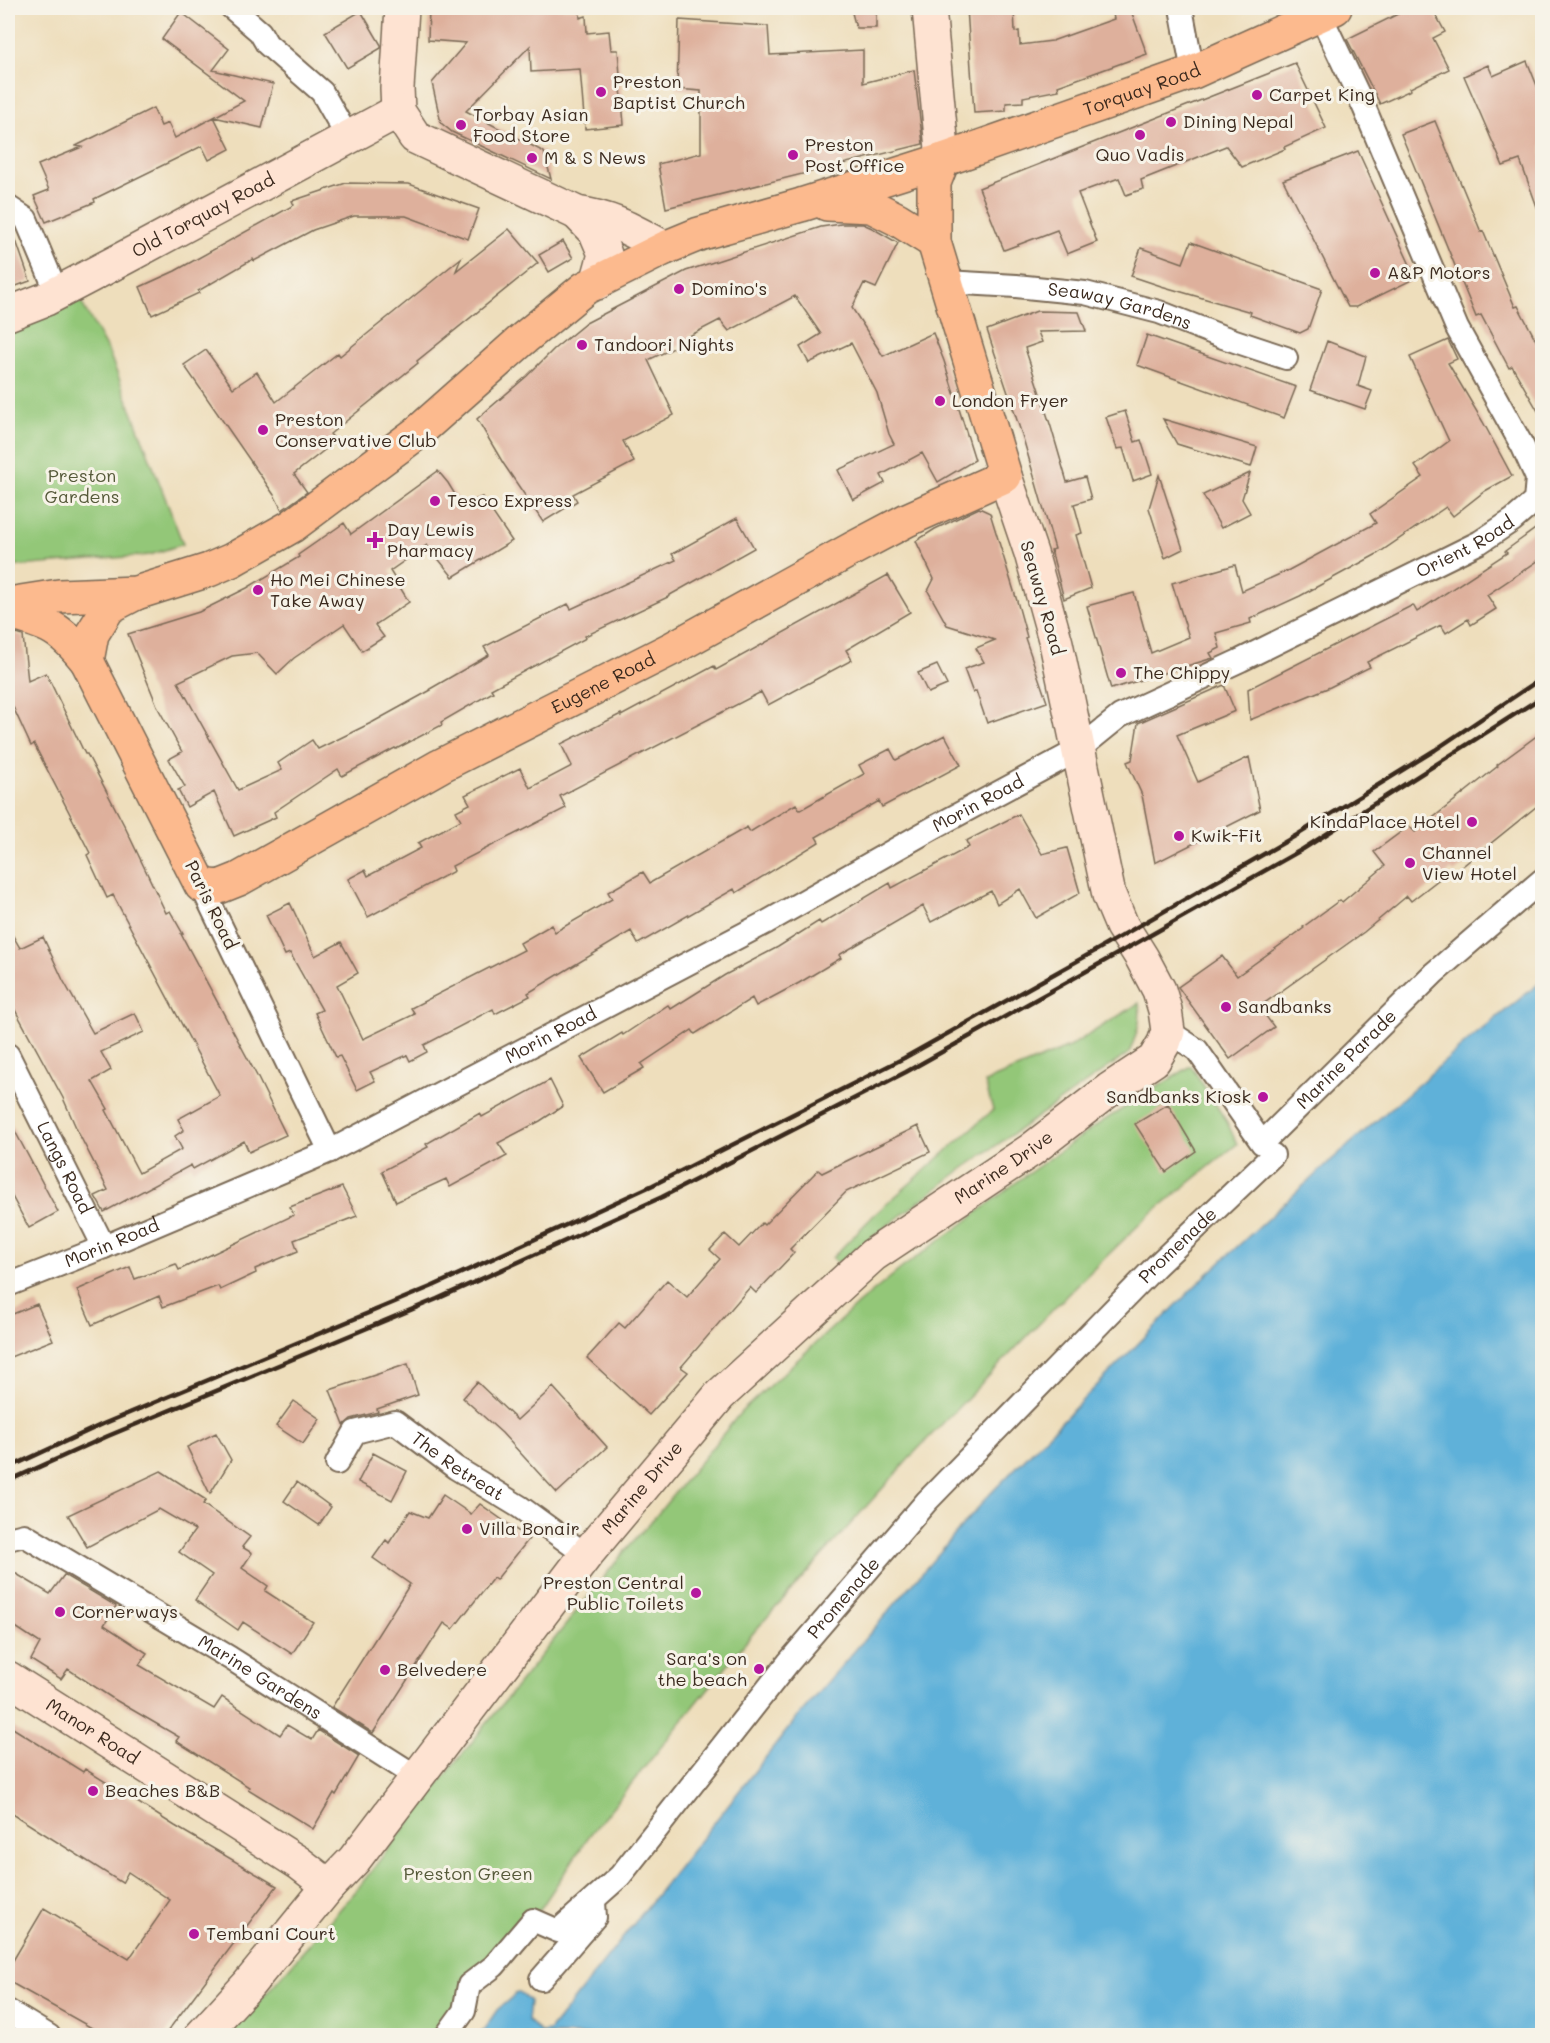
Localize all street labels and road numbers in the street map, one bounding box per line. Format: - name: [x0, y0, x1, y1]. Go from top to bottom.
- street label: Torquay Road: [1080, 57, 1204, 121]
- street label: Old Torquay Road: [127, 167, 278, 263]
- street label: Seaway Gardens: [1047, 276, 1195, 335]
- street label: Orient Road: [1412, 510, 1518, 583]
- street label: Seaway Road: [1015, 538, 1071, 658]
- street label: Eugene Road: [547, 646, 659, 719]
- street label: Morin Road: [928, 769, 1027, 837]
- street label: Paris Road: [180, 856, 244, 953]
- street label: Morin Road: [500, 1001, 600, 1068]
- street label: Marine Parade: [1290, 1004, 1401, 1114]
- street label: Langs Road: [32, 1117, 98, 1218]
- street label: Marine Drive: [949, 1124, 1058, 1209]
- street label: Promenade: [1133, 1202, 1222, 1288]
- street label: Morin Road: [61, 1212, 162, 1272]
- street label: The Retreat: [407, 1426, 509, 1506]
- street label: Marine Drive: [595, 1436, 687, 1539]
- street label: Promenade: [801, 1552, 885, 1643]
- street label: Marine Gardens: [194, 1629, 327, 1724]
- street label: Manor Road: [42, 1692, 144, 1769]

